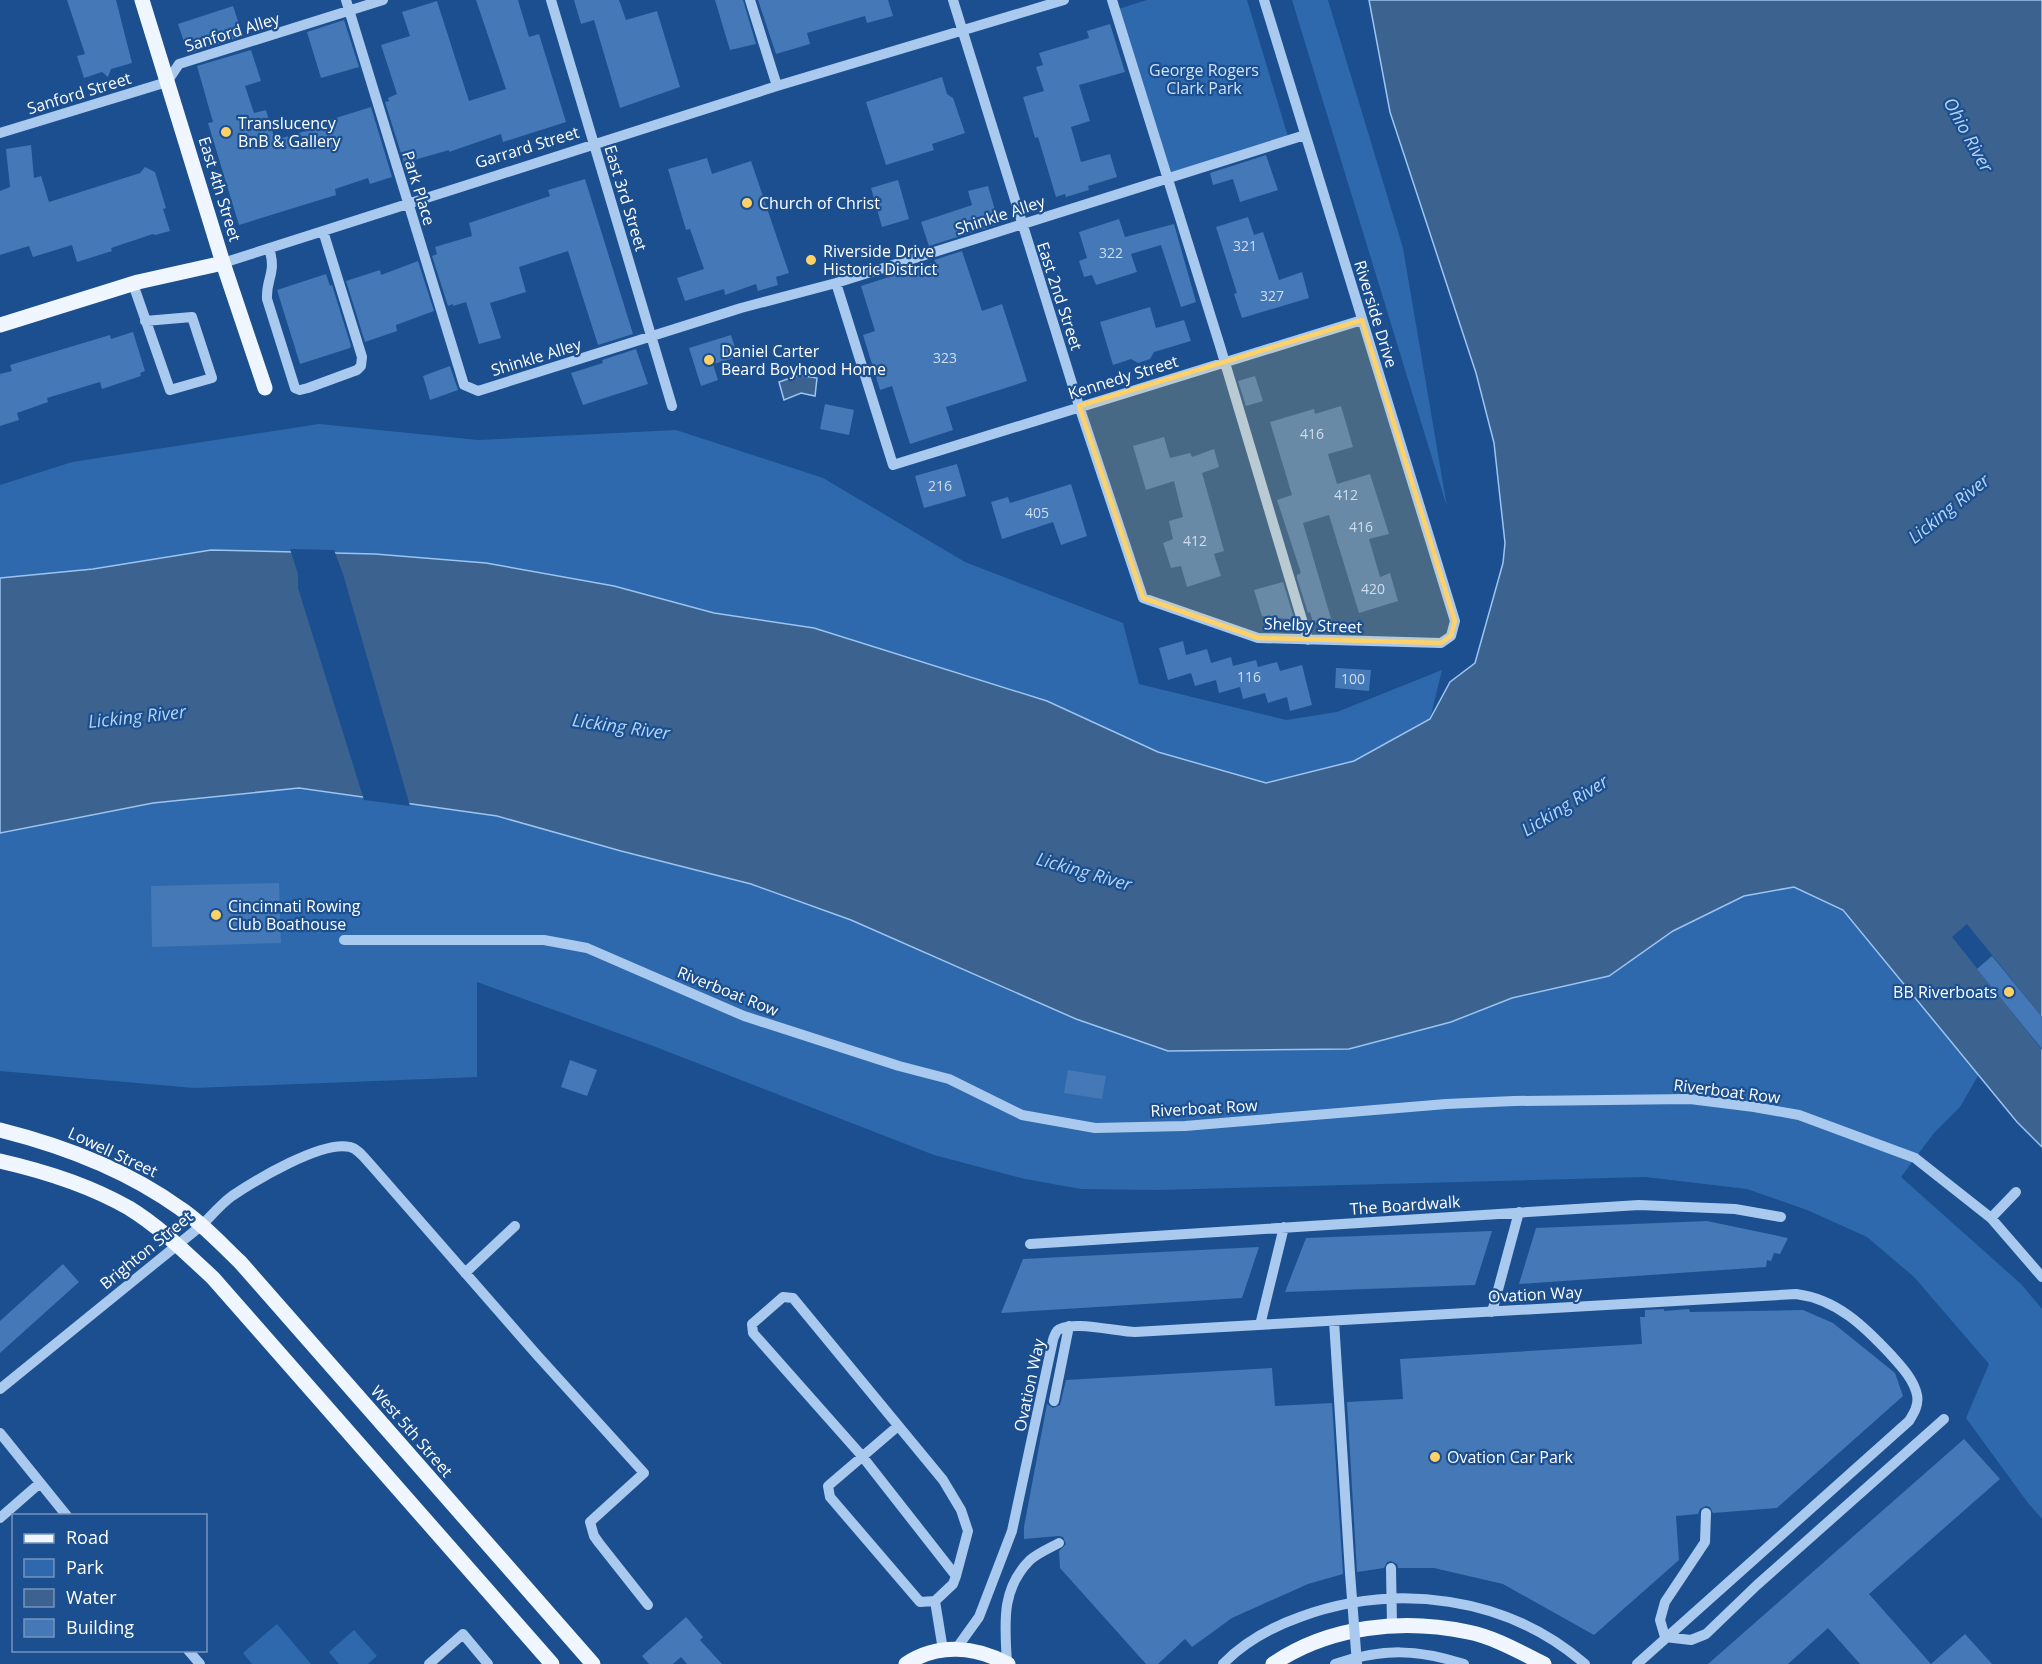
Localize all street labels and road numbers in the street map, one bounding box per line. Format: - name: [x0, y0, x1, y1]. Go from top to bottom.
- street label: Sanford Alley: [182, 7, 283, 57]
- street label: Sanford Street: [24, 67, 134, 119]
- street label: Garrard Street: [472, 121, 582, 173]
- street label: East 4th Street: [194, 134, 247, 245]
- street label: East 3rd Street: [599, 142, 653, 254]
- street label: Park Place: [397, 148, 441, 228]
- street label: Shinkle Alley: [952, 190, 1049, 240]
- street label: East 2nd Street: [1032, 239, 1088, 353]
- street label: Riverside Drive: [1349, 258, 1403, 370]
- street label: Shinkle Alley: [488, 333, 585, 381]
- street label: Kennedy Street: [1065, 350, 1181, 404]
- street label: Shelby Street: [1264, 612, 1363, 638]
- street label: Riverboat Row: [674, 961, 783, 1022]
- street label: Riverboat Row: [1672, 1074, 1782, 1109]
- street label: Riverboat Row: [1150, 1094, 1259, 1122]
- street label: Lowell Street: [65, 1122, 162, 1182]
- street label: The Boardwalk: [1349, 1190, 1462, 1220]
- street label: Brighton Street: [95, 1206, 197, 1294]
- street label: Ovation Way: [1487, 1280, 1584, 1307]
- street label: Ovation Way: [1008, 1336, 1050, 1433]
- street label: West 5th Street: [366, 1380, 458, 1482]

